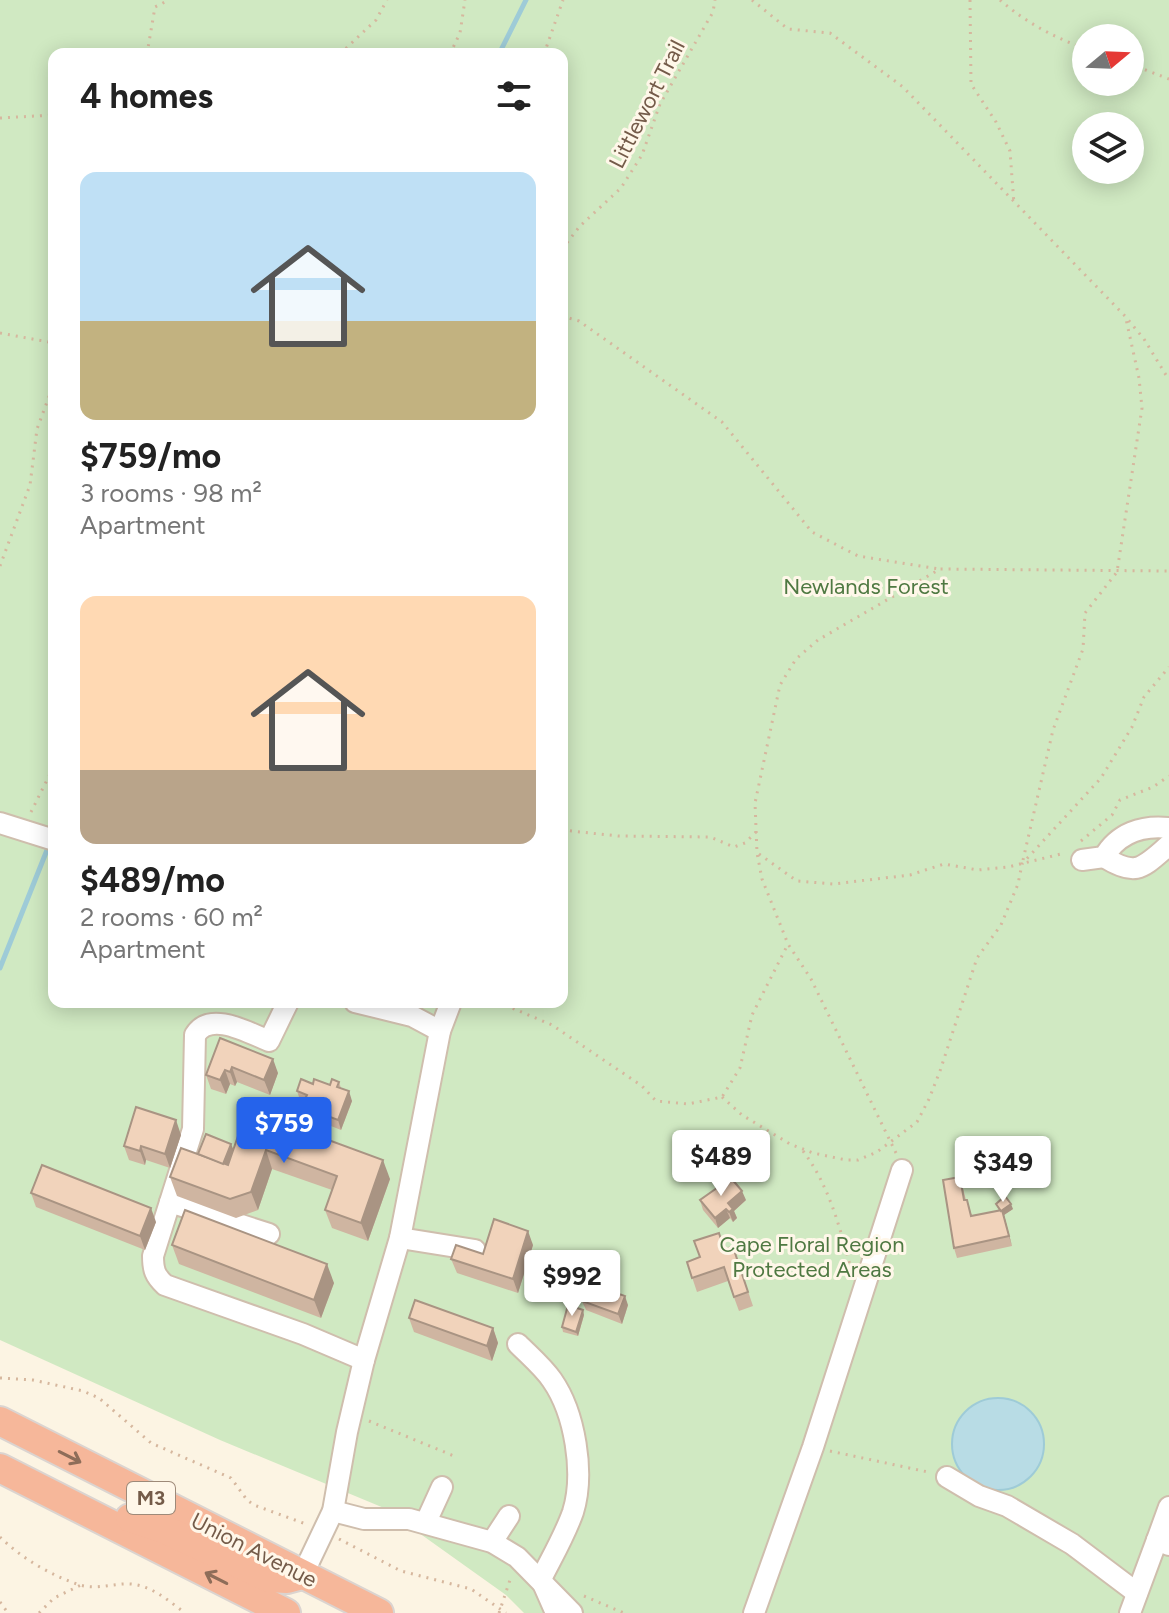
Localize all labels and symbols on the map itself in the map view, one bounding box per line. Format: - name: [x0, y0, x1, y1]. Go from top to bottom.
- north arrow: [1072, 24, 1144, 96]
- street label: Littlewort Trail: [603, 35, 691, 173]
- park label: Newlands Forest: [783, 573, 949, 600]
- pin: $759: [237, 1097, 331, 1165]
- pin: $489: [674, 1130, 768, 1198]
- pin: $349: [956, 1136, 1050, 1204]
- park label: Cape Floral Region Protected Areas: [720, 1231, 904, 1283]
- pin: $992: [525, 1250, 619, 1318]
- one-way arrow: [57, 1449, 81, 1465]
- road number: M3: [127, 1482, 175, 1514]
- street label: Union Avenue: [186, 1507, 322, 1593]
- one-way arrow: [205, 1569, 229, 1585]

